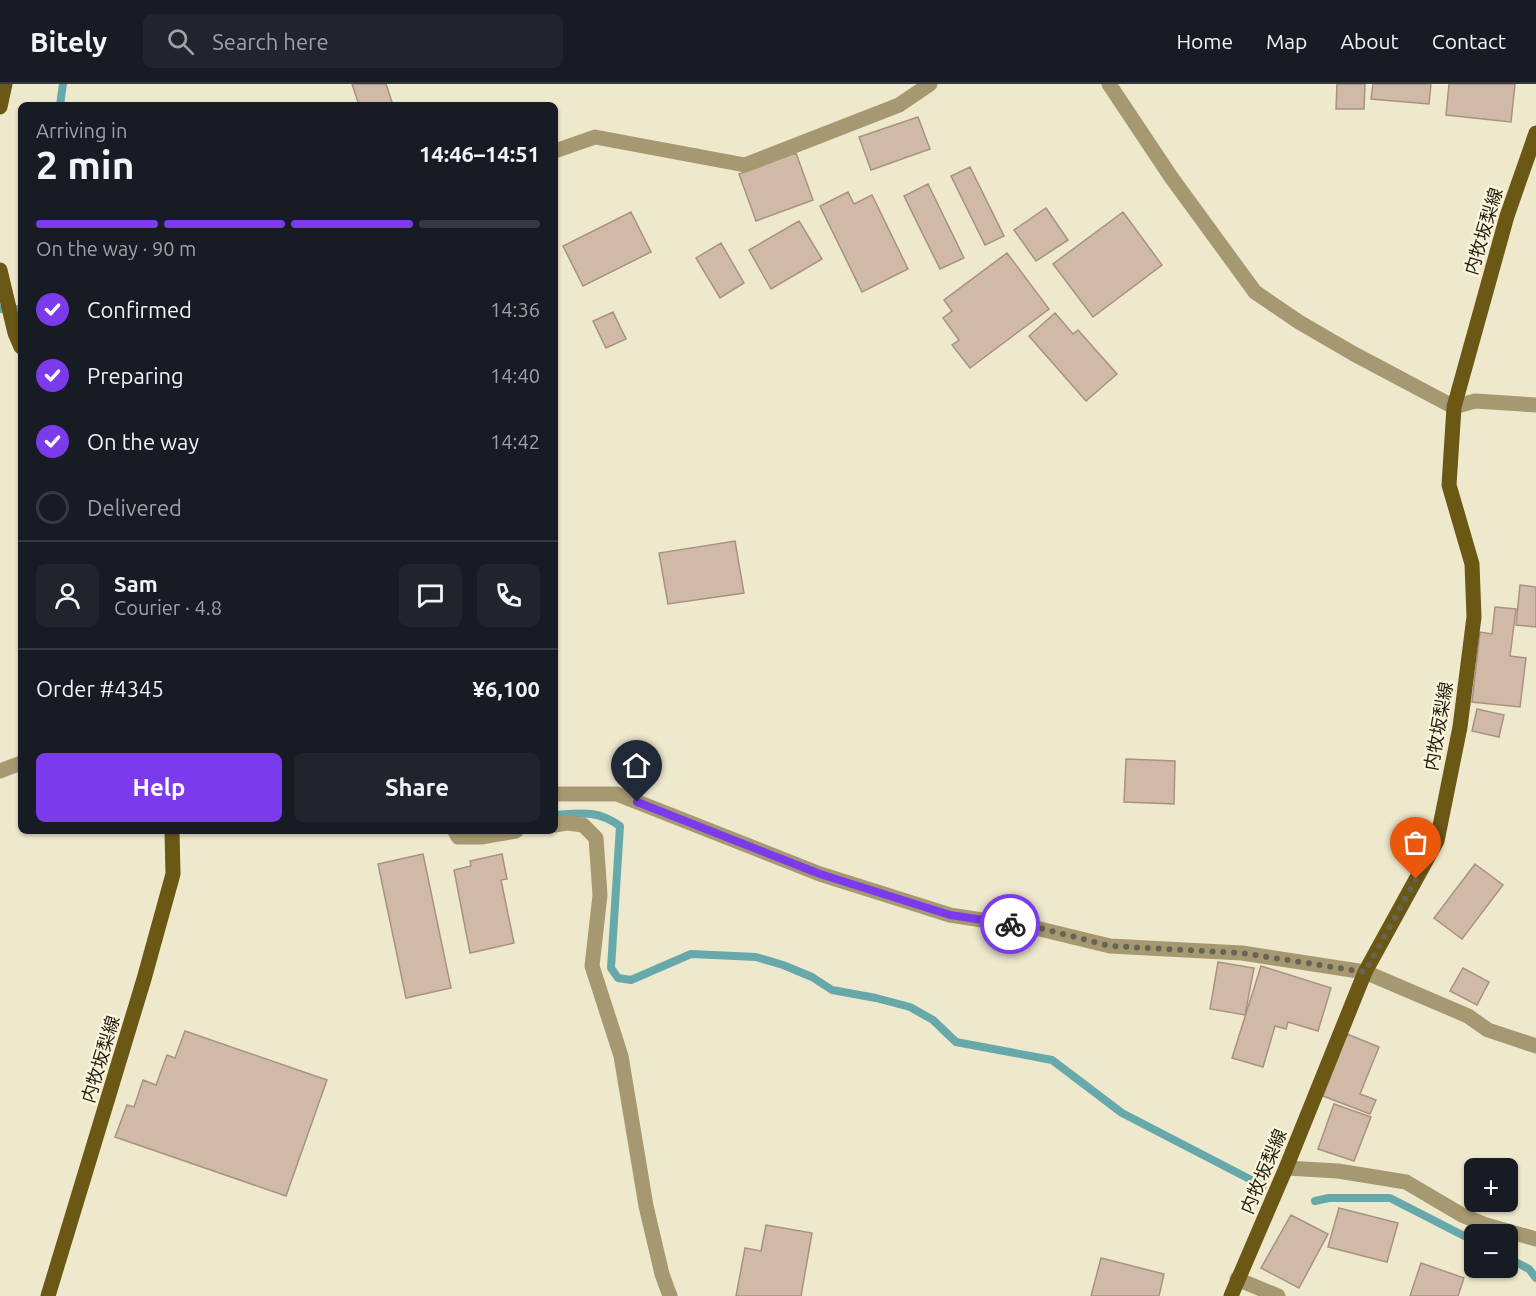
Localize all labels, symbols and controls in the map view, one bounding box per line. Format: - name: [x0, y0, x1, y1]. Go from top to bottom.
- search box: [143, 14, 563, 68]
- icon: search: [164, 25, 197, 58]
- text: Bitely: [30, 26, 107, 57]
- text: Search here: [212, 29, 329, 54]
- text: Home: [1176, 29, 1233, 53]
- text: Map: [1266, 29, 1307, 53]
- text: About: [1340, 29, 1399, 53]
- text: Contact: [1432, 29, 1506, 53]
- text: Arriving in: [36, 119, 127, 142]
- text: 14:46–14:51: [419, 141, 540, 166]
- text: 2 min: [36, 143, 135, 186]
- street label: 内牧坂梨線: [1460, 185, 1506, 277]
- text: On the way · 90 m: [36, 237, 196, 260]
- icon: check: [36, 293, 69, 326]
- text: Confirmed: [87, 297, 192, 322]
- text: 14:36: [490, 298, 540, 321]
- icon: check: [36, 359, 69, 392]
- text: Preparing: [87, 363, 184, 388]
- text: 14:40: [490, 364, 540, 387]
- icon: check: [36, 425, 69, 458]
- text: On the way: [87, 429, 199, 454]
- text: 14:42: [490, 430, 540, 453]
- text: Delivered: [87, 495, 182, 520]
- button: person: [36, 564, 99, 627]
- button: chat: [399, 564, 462, 627]
- button: phone: [477, 564, 540, 627]
- text: Sam: [114, 571, 158, 596]
- text: Courier · 4.8: [114, 596, 222, 619]
- text: Order #4345: [36, 676, 164, 701]
- text: ¥6,100: [473, 676, 540, 701]
- street label: 内牧坂梨線: [1420, 680, 1456, 772]
- pin: [611, 740, 662, 802]
- icon: home: [620, 749, 653, 782]
- button: Help: [36, 753, 282, 822]
- button: Share: [294, 753, 540, 822]
- pin: [1390, 817, 1441, 879]
- icon: bag: [1399, 826, 1432, 859]
- courier: [980, 894, 1040, 954]
- icon: bike: [994, 908, 1027, 941]
- street label: 内牧坂梨線: [77, 1013, 123, 1105]
- street label: 内牧坂梨線: [1236, 1126, 1290, 1216]
- map controls: [1464, 1158, 1518, 1278]
- button: +: [1464, 1158, 1518, 1212]
- button: −: [1464, 1224, 1518, 1278]

